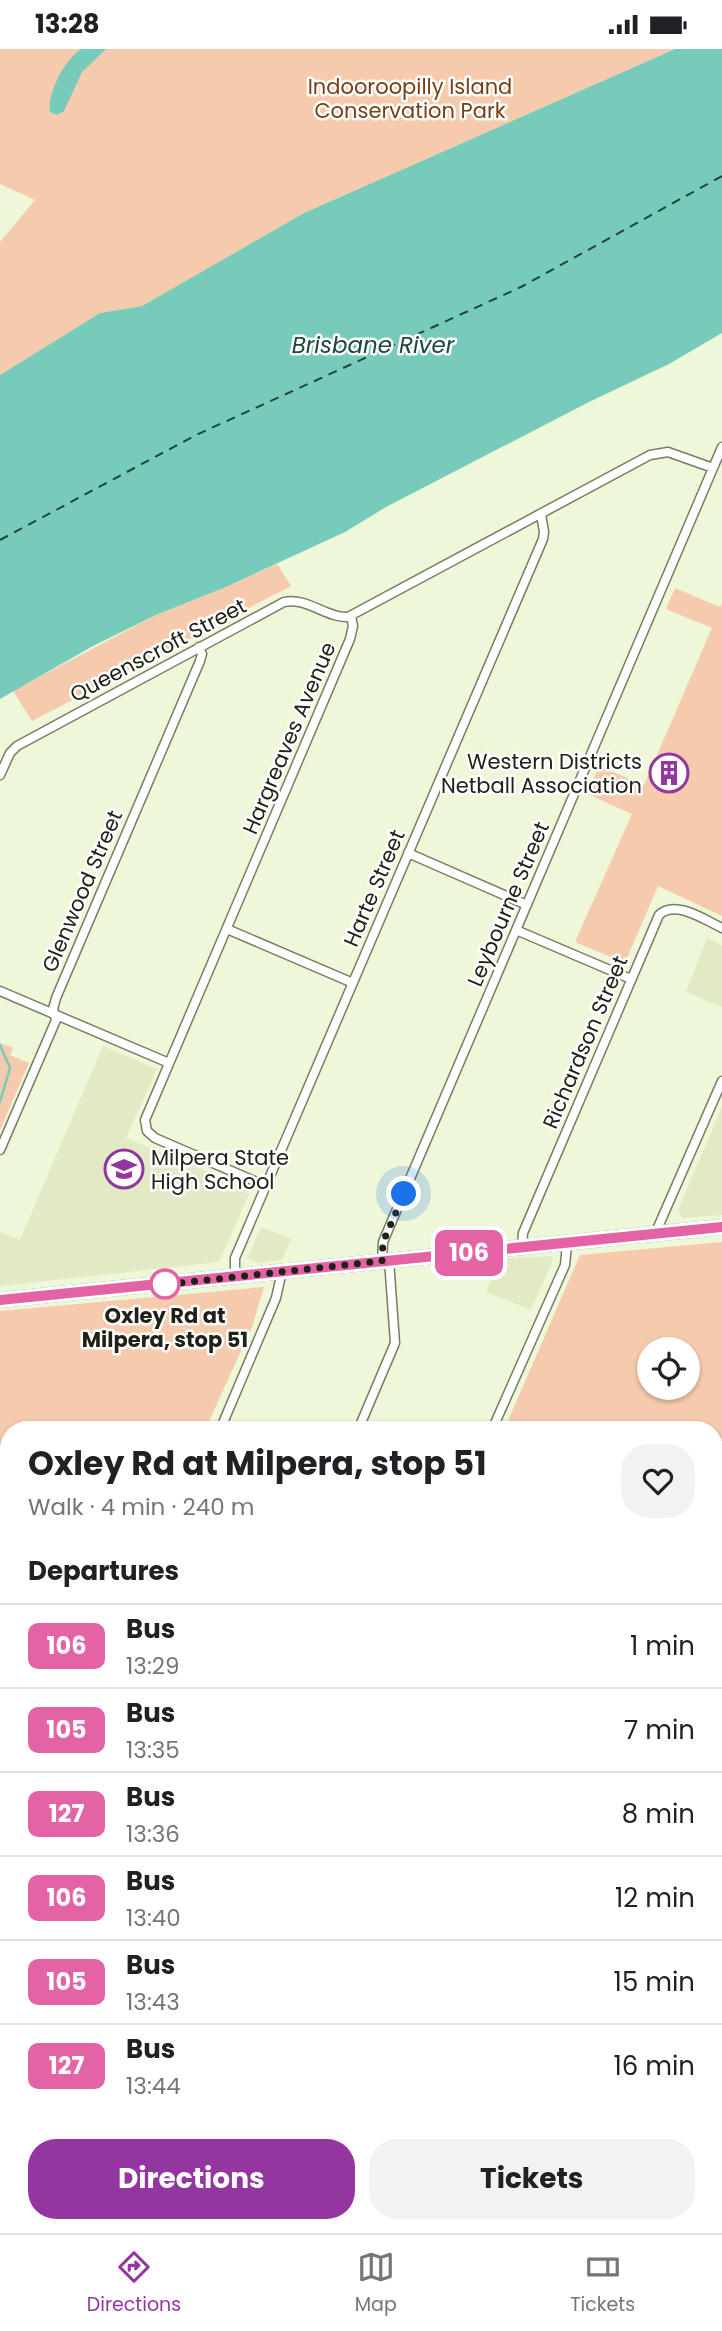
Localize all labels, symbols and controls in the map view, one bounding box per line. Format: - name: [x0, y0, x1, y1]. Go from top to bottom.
- text: 13:28: [35, 6, 100, 42]
- park label: Indooroopilly Island Conservation Park: [308, 72, 512, 125]
- water label: Brisbane River: [292, 329, 456, 361]
- street label: Queenscroft Street: [65, 591, 251, 709]
- street label: Hargreaves Avenue: [235, 638, 343, 838]
- place label: Western Districts Netball Association: [441, 747, 642, 800]
- building icon: Western Districts Netball Association: [648, 752, 690, 794]
- street label: Glenwood Street: [35, 806, 129, 976]
- street label: Leybourne Street: [460, 817, 556, 991]
- street label: Harte Street: [336, 825, 412, 951]
- street label: Richardson Street: [535, 951, 635, 1133]
- place label: Milpera State High School: [151, 1143, 289, 1196]
- school or university icon: Milpera State High School: [103, 1148, 145, 1190]
- your location: [386, 1176, 421, 1211]
- line badge: 106: [429, 1230, 509, 1276]
- text: 106: [449, 1236, 489, 1269]
- marker: Oxley Rd at Milpera, stop 51: [150, 1269, 180, 1299]
- place label: Oxley Rd at Milpera, stop 51: [82, 1301, 248, 1354]
- map controls: [637, 1337, 700, 1400]
- button: locate: [637, 1337, 700, 1400]
- text: Oxley Rd at Milpera, stop 51: [28, 1440, 487, 1487]
- button: heart: [621, 1444, 695, 1518]
- text: Walk · 4 min · 240 m: [28, 1491, 254, 1523]
- text: Departures: [28, 1553, 179, 1589]
- text: Bus: [126, 1611, 175, 1647]
- text: 1 min: [630, 1628, 695, 1664]
- text: 106: [47, 1629, 86, 1662]
- text: 13:29: [126, 1650, 180, 1682]
- text: Bus: [126, 1695, 175, 1731]
- text: 7 min: [624, 1712, 695, 1748]
- text: 105: [46, 1713, 87, 1746]
- text: 13:35: [126, 1734, 180, 1766]
- text: Bus: [126, 1779, 175, 1815]
- text: 8 min: [622, 1796, 695, 1832]
- text: 127: [49, 1797, 84, 1830]
- text: 13:36: [126, 1818, 180, 1850]
- text: Bus: [126, 1863, 175, 1899]
- text: 12 min: [615, 1880, 695, 1916]
- text: 106: [47, 1881, 86, 1914]
- text: 13:40: [126, 1902, 181, 1934]
- text: Bus: [126, 1947, 175, 1983]
- text: 15 min: [614, 1964, 695, 2000]
- text: 105: [46, 1965, 87, 1998]
- text: 13:43: [126, 1986, 180, 2018]
- text: Bus: [126, 2031, 175, 2067]
- text: 16 min: [613, 2048, 695, 2084]
- text: 127: [49, 2049, 84, 2082]
- text: 13:44: [126, 2070, 181, 2102]
- button: Directions: [28, 2139, 355, 2219]
- button: Tickets: [369, 2139, 695, 2219]
- tab: Directions: [87, 2248, 181, 2319]
- tab: Map: [355, 2248, 397, 2319]
- tab: Tickets: [570, 2248, 635, 2319]

